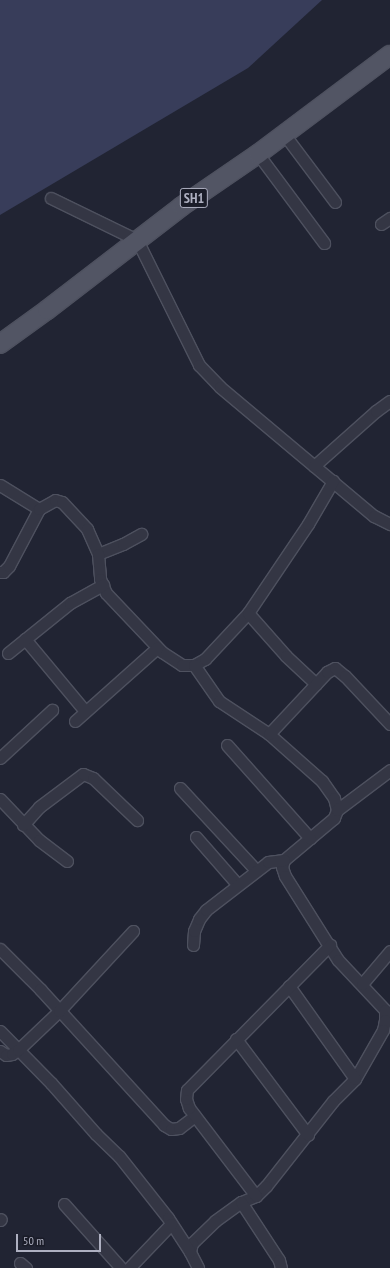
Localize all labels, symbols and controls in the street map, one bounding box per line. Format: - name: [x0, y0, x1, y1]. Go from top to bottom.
- road number: SH1: [179, 186, 209, 210]
- scale bar: [18, 1226, 103, 1252]
- text: 50 m: [23, 1233, 44, 1248]

